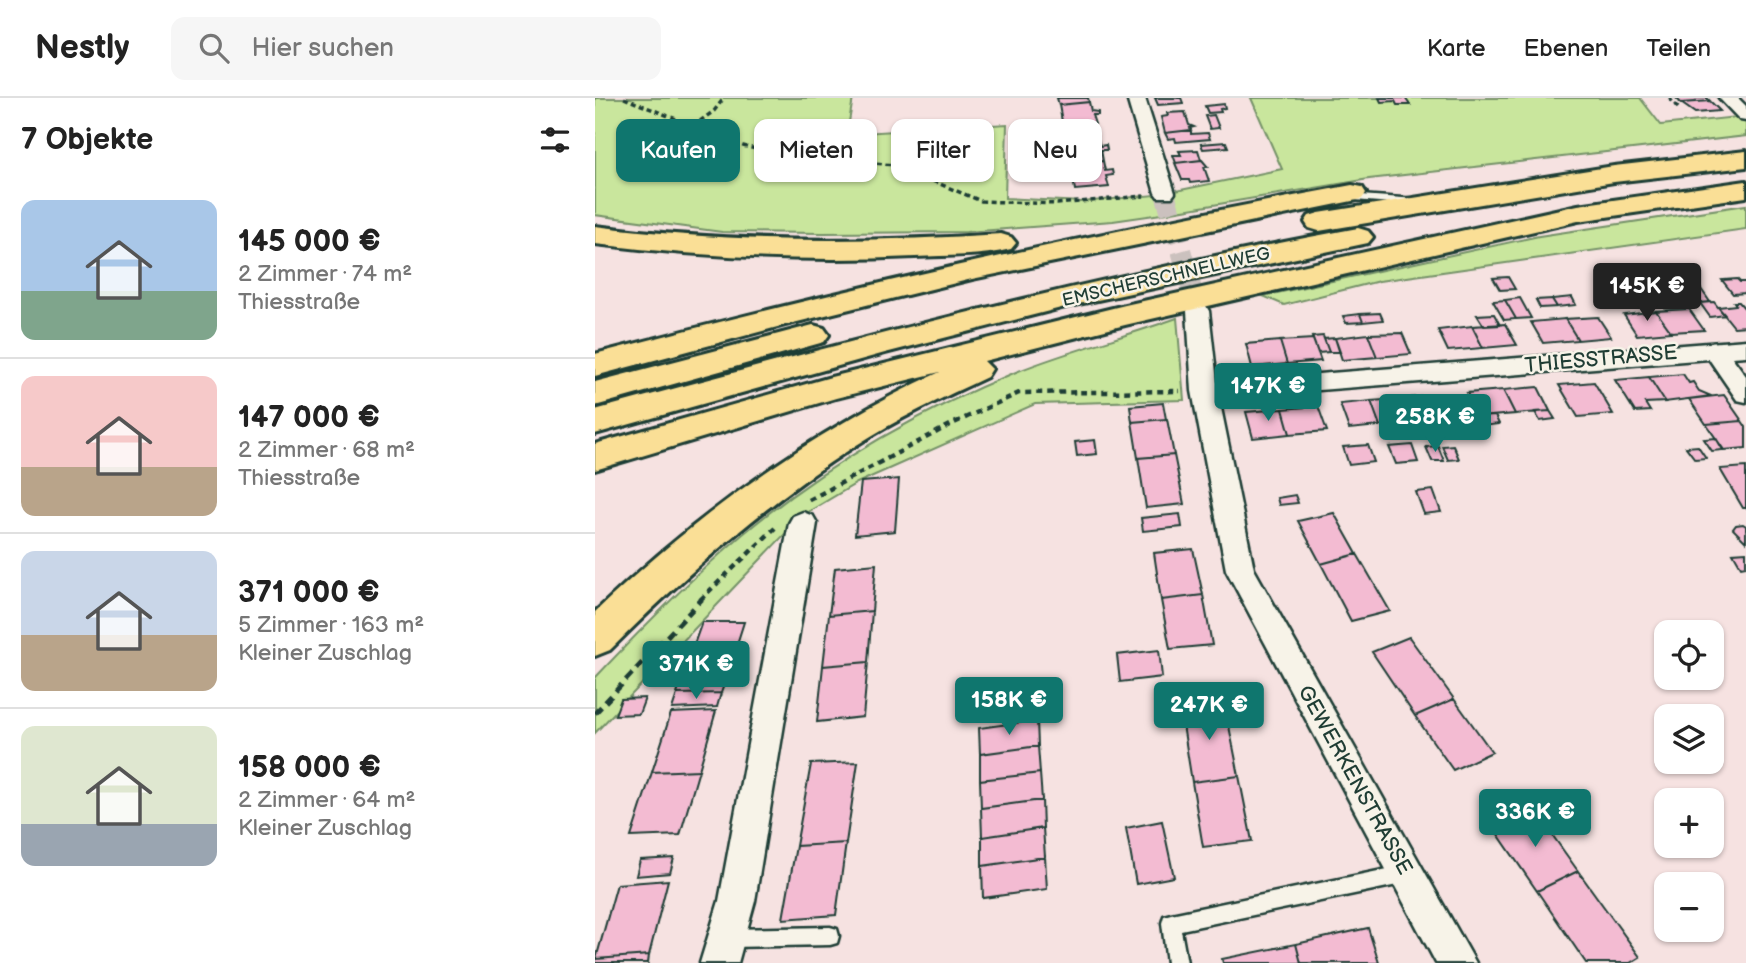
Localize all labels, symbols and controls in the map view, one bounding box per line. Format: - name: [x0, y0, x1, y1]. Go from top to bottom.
- search box: [171, 17, 661, 80]
- text: Nestly: [35, 28, 129, 68]
- icon: search: [195, 29, 233, 67]
- text: Hier suchen: [251, 33, 394, 64]
- text: Karte: [1427, 34, 1485, 63]
- text: Ebenen: [1523, 34, 1608, 63]
- text: Teilen: [1646, 34, 1711, 63]
- chip: Kaufen: [616, 119, 740, 182]
- chip: Mieten: [754, 119, 877, 182]
- chip: Filter: [891, 119, 994, 182]
- chip: Neu: [1008, 119, 1102, 182]
- icon: filters: [536, 121, 574, 159]
- text: 7 Objekte: [21, 122, 153, 158]
- text: 145 000 €: [238, 224, 381, 260]
- icon: home: [77, 228, 161, 312]
- street label: EMSCHERSCHNELLWEG: [1060, 243, 1272, 311]
- text: 2 Zimmer · 74 m²: [238, 260, 412, 288]
- pin: 145K €: [1590, 264, 1704, 323]
- text: 145K €: [1609, 272, 1685, 300]
- text: Thiesstraße: [238, 288, 360, 316]
- street label: THIESSTRASSE: [1524, 340, 1678, 378]
- pin: 147K €: [1211, 364, 1325, 423]
- text: 147K €: [1230, 372, 1306, 400]
- pin: 258K €: [1378, 394, 1492, 454]
- text: 147 000 €: [238, 400, 380, 436]
- text: 258K €: [1395, 403, 1475, 431]
- icon: home: [77, 404, 161, 488]
- text: 2 Zimmer · 68 m²: [238, 436, 415, 464]
- text: Thiesstraße: [238, 464, 360, 492]
- text: 371 000 €: [238, 575, 380, 611]
- icon: home: [77, 579, 161, 663]
- text: 5 Zimmer · 163 m²: [238, 611, 424, 639]
- map controls: [1654, 620, 1724, 942]
- button: locate: [1654, 620, 1724, 690]
- text: Kleiner Zuschlag: [238, 639, 412, 667]
- pin: 371K €: [639, 642, 753, 701]
- text: 371K €: [658, 650, 734, 678]
- pin: 158K €: [952, 678, 1066, 737]
- street label: GEWERKENSTRASSE: [1293, 681, 1417, 879]
- pin: 247K €: [1152, 682, 1266, 742]
- text: 158K €: [971, 686, 1047, 714]
- text: 247K €: [1170, 691, 1248, 719]
- button: layers: [1654, 704, 1724, 774]
- text: 158 000 €: [238, 750, 381, 786]
- icon: home: [77, 754, 161, 838]
- text: 2 Zimmer · 64 m²: [238, 786, 416, 814]
- button: +: [1654, 788, 1724, 858]
- pin: 336K €: [1478, 790, 1592, 849]
- text: 336K €: [1495, 798, 1575, 826]
- text: Kleiner Zuschlag: [238, 814, 412, 842]
- button: −: [1654, 872, 1724, 942]

